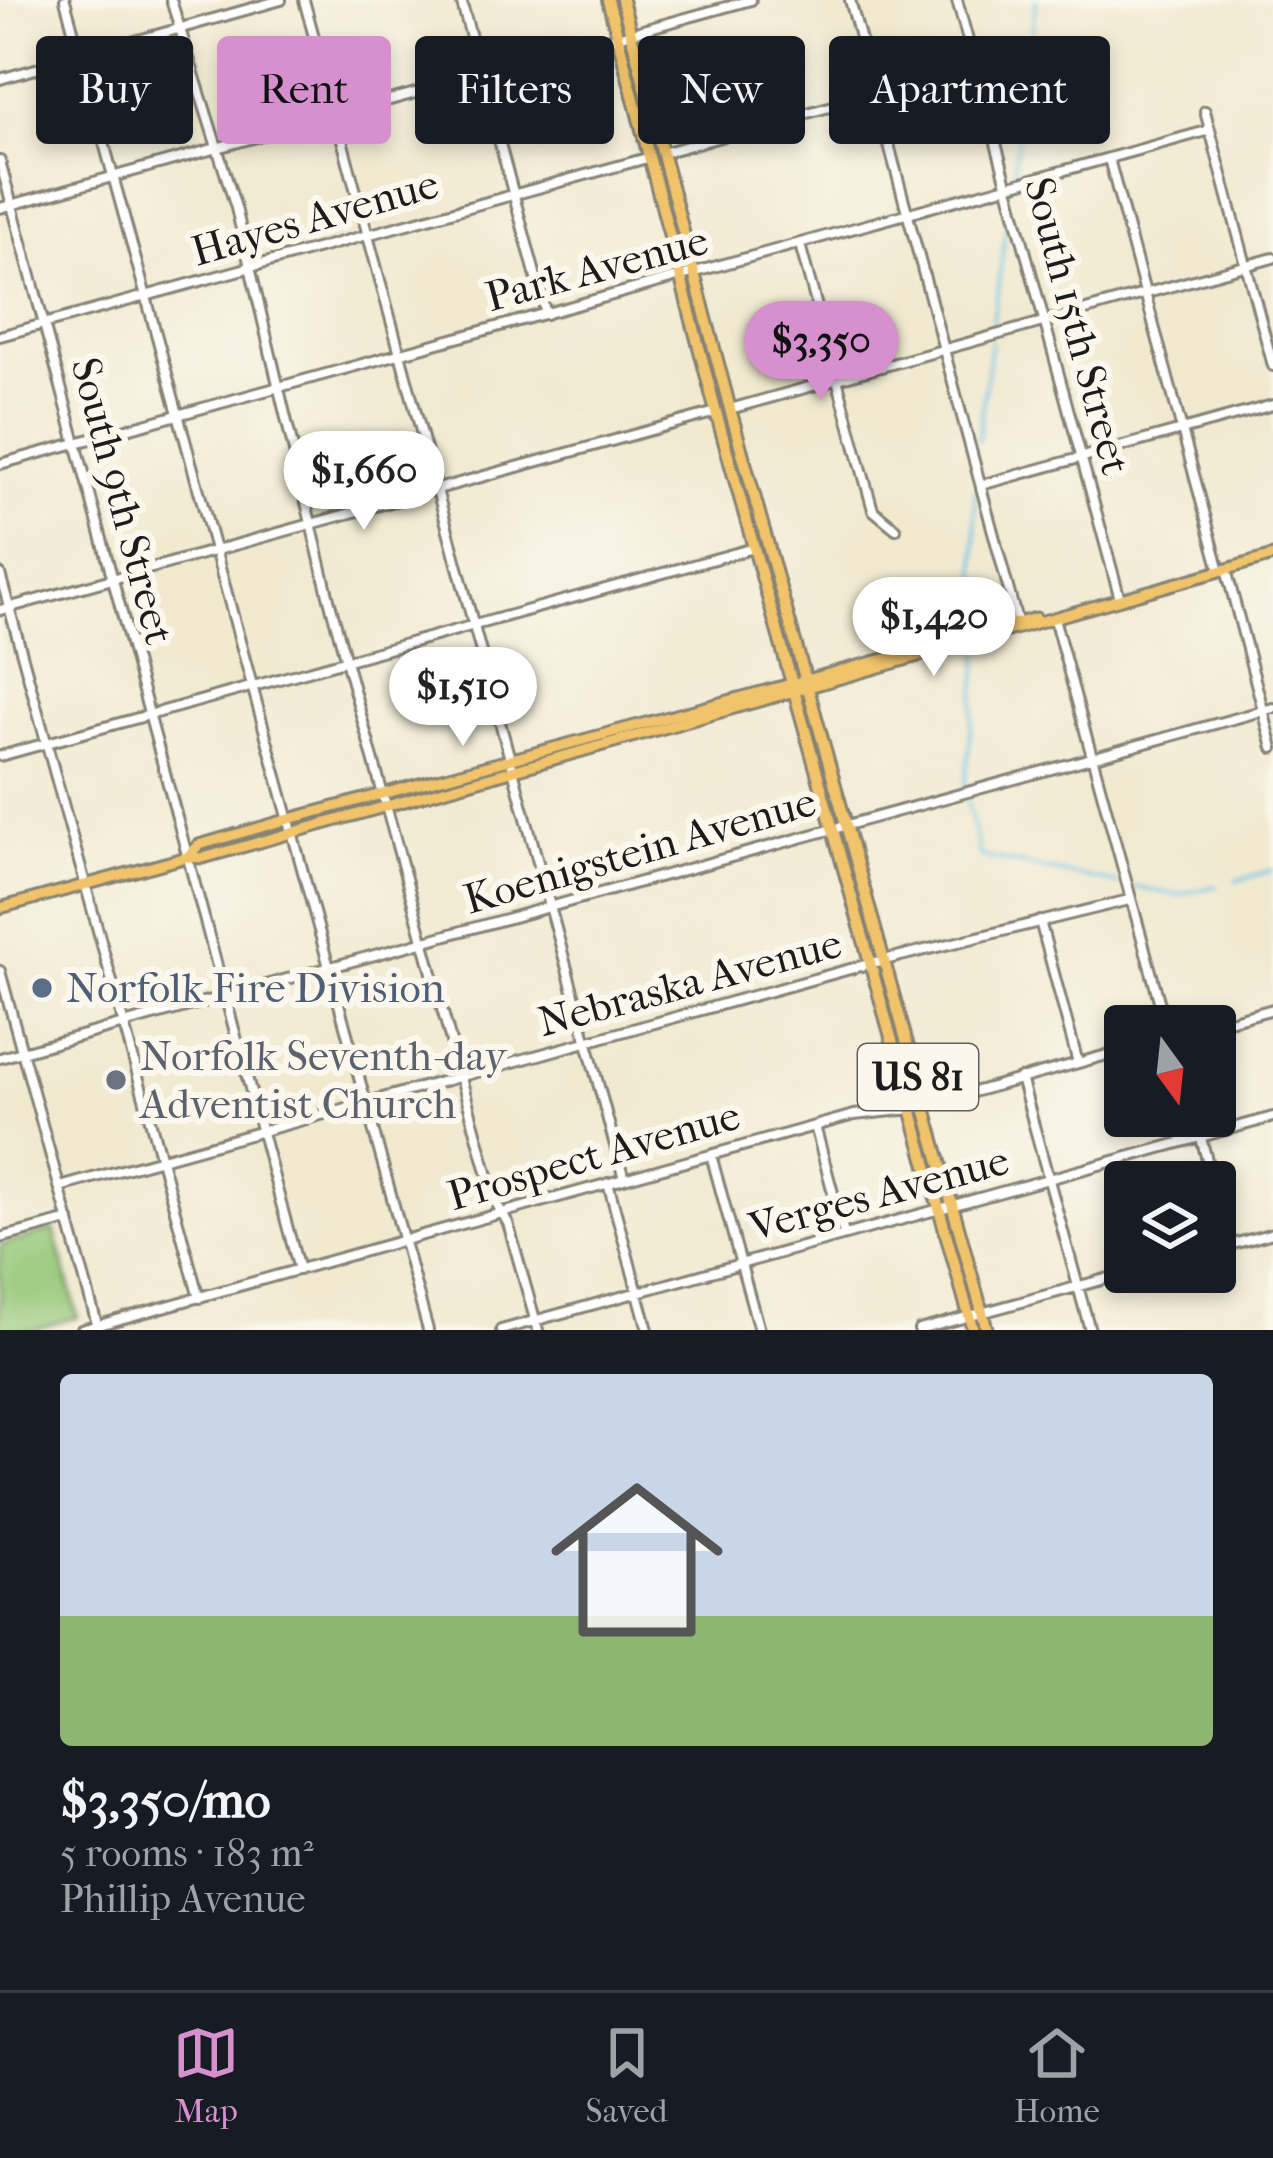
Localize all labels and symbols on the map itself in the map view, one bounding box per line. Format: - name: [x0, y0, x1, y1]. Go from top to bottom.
- street label: Hayes Avenue: [186, 159, 444, 277]
- street label: South 15th Street: [1014, 172, 1140, 480]
- street label: Park Avenue: [481, 216, 713, 322]
- pin: $3,350: [723, 301, 919, 403]
- street label: South 9th Street: [60, 353, 184, 649]
- pin: $1,660: [266, 431, 462, 533]
- pin: $1,420: [836, 577, 1032, 679]
- pin: $1,510: [365, 647, 561, 749]
- street label: Koenigstein Avenue: [459, 777, 821, 925]
- street label: Nebraska Avenue: [533, 919, 847, 1047]
- place label: Norfolk Fire Division: [66, 964, 445, 1013]
- marker: Norfolk Fire Division: [29, 975, 55, 1001]
- north arrow: [1104, 1005, 1236, 1137]
- place label: Norfolk Seventh-day Adventist Church: [138, 1032, 508, 1129]
- road number: US 81: [858, 1044, 978, 1110]
- marker: Norfolk Seventh-day Adventist Church: [103, 1067, 129, 1093]
- street label: Prospect Avenue: [442, 1091, 746, 1221]
- street label: Verges Avenue: [743, 1136, 1014, 1252]

